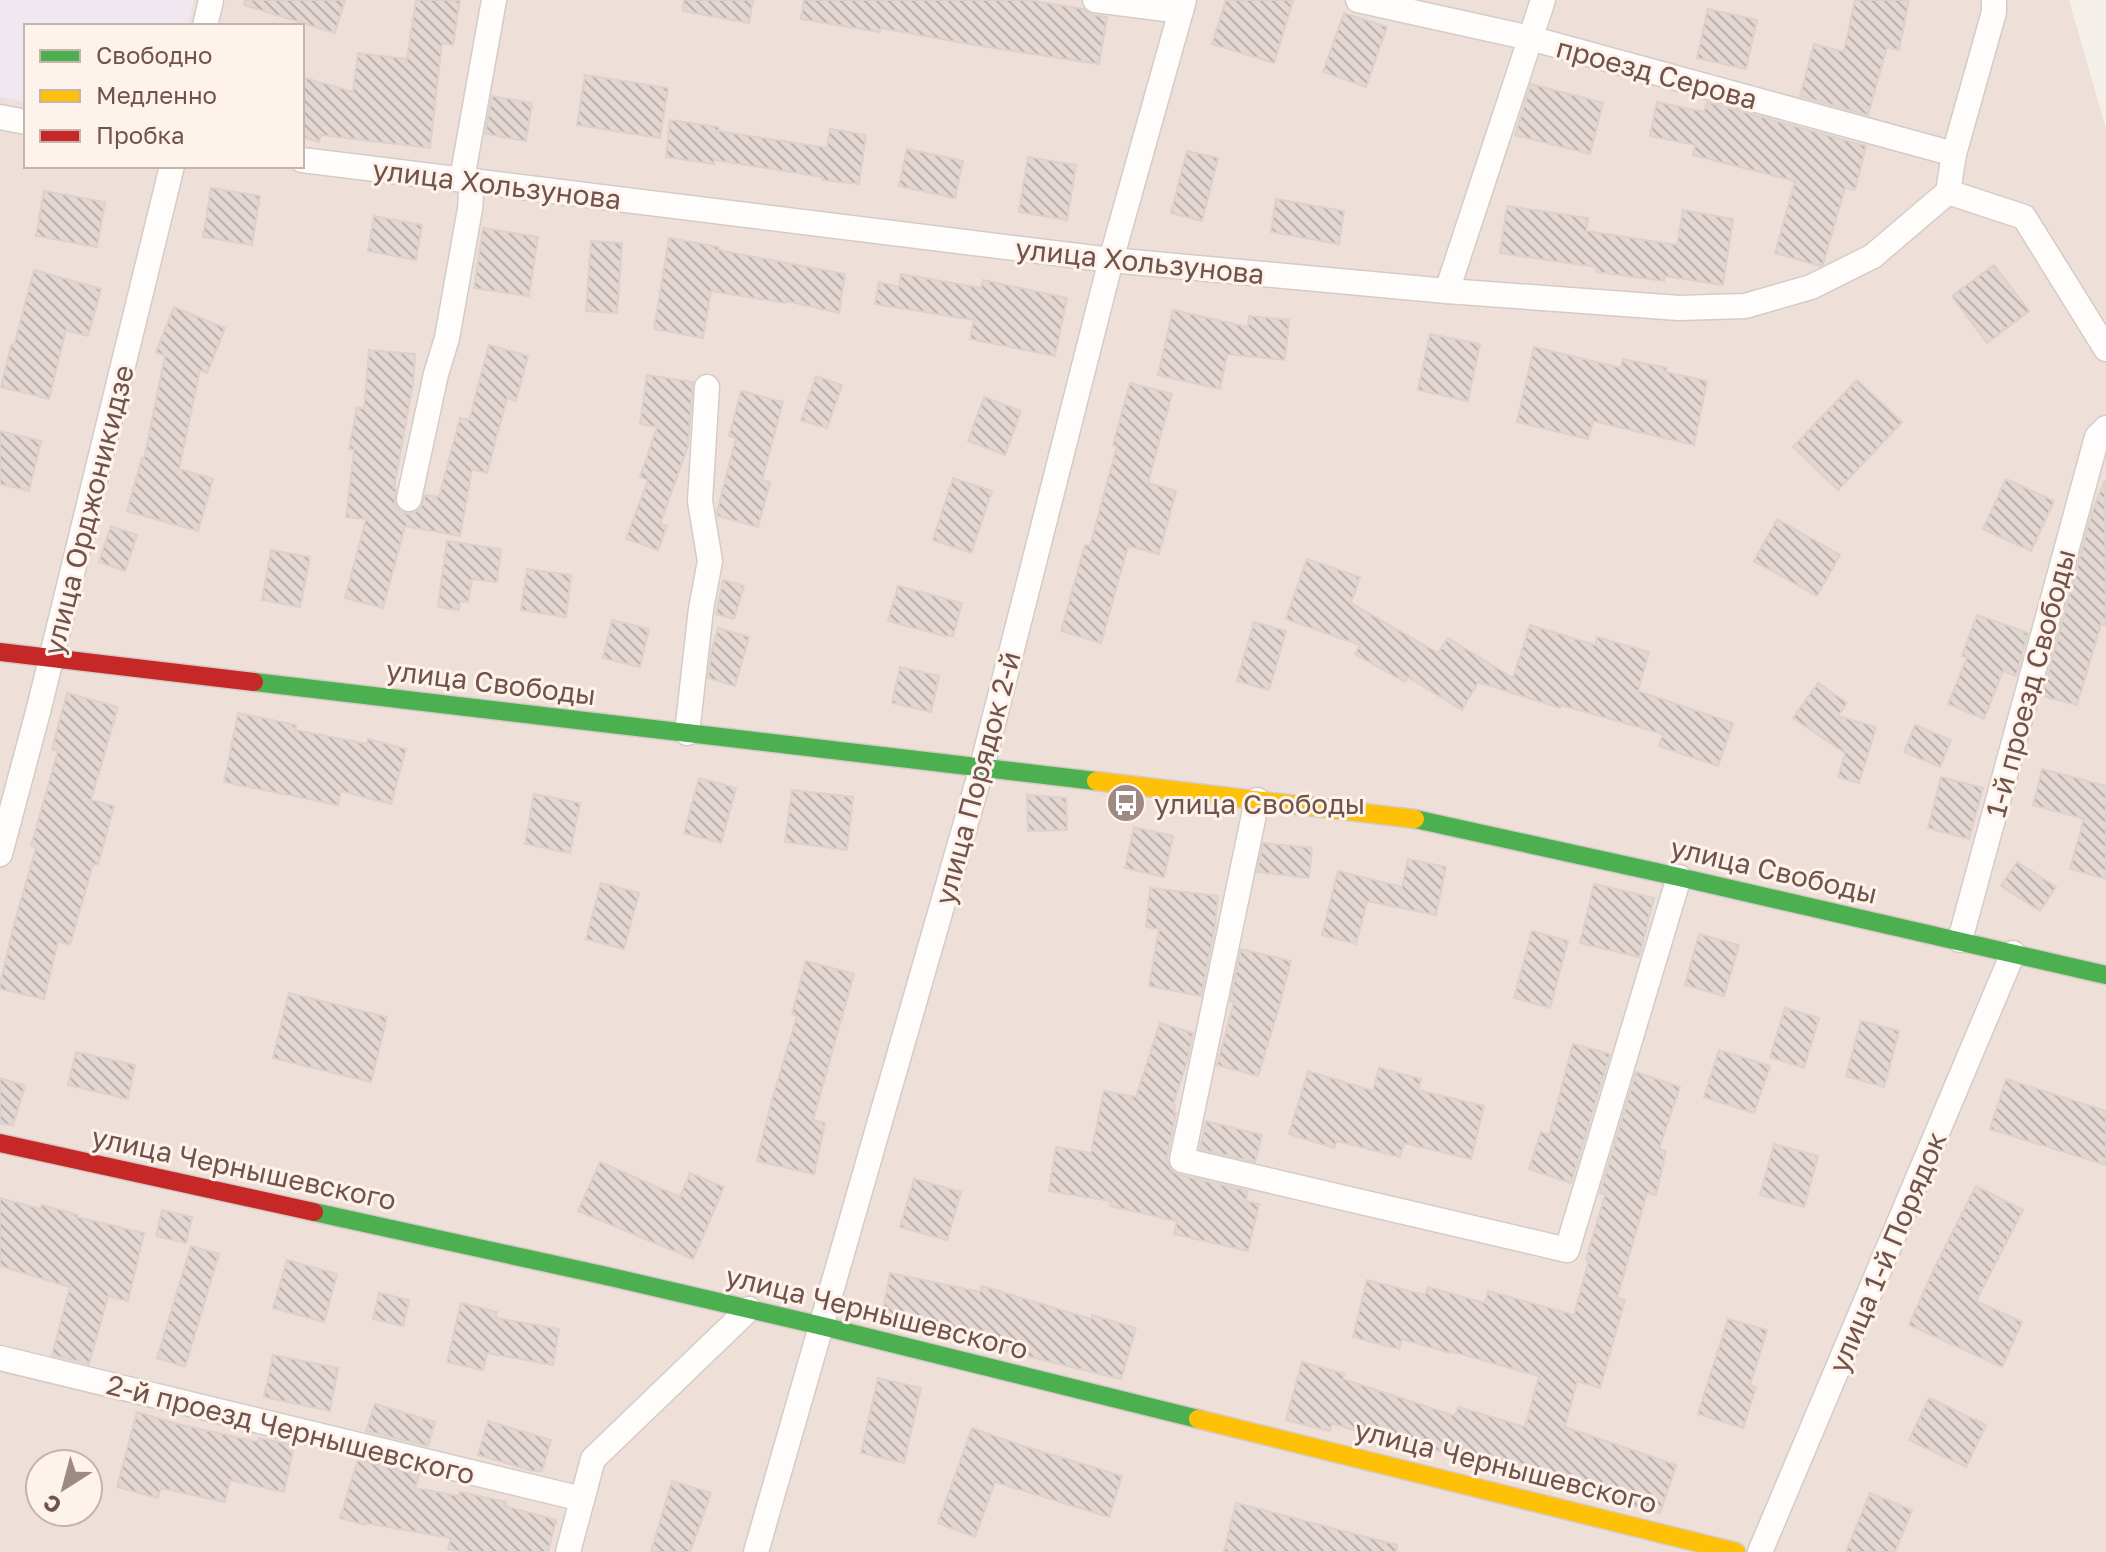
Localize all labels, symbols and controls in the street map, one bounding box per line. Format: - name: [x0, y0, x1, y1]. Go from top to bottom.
- legend: [24, 24, 304, 168]
- street label: проезд Серова: [1553, 30, 1761, 116]
- text: Свободно: [96, 40, 212, 69]
- text: Медленно: [96, 80, 217, 109]
- text: Пробка: [96, 120, 185, 149]
- street label: улица Хользунова: [371, 152, 623, 216]
- street label: улица Хользунова: [1014, 232, 1266, 290]
- street label: улица Орджоникидзе: [36, 362, 140, 658]
- street label: 1-й проезд Свободы: [1978, 545, 2082, 821]
- street label: улица Порядок 2-й: [927, 648, 1027, 908]
- street label: улица Свободы: [384, 653, 598, 711]
- bus stop icon: улица Свободы: [1105, 782, 1147, 824]
- place label: улица Свободы: [1154, 787, 1365, 820]
- street label: улица Свободы: [1667, 830, 1881, 910]
- street label: улица Чернышевского: [89, 1120, 399, 1216]
- street label: улица 1-й Порядок: [1821, 1127, 1953, 1377]
- street label: улица Чернышевского: [722, 1258, 1032, 1366]
- street label: 2-й проезд Чернышевского: [104, 1367, 478, 1491]
- street label: улица Чернышевского: [1351, 1412, 1661, 1520]
- north arrow: [24, 1448, 104, 1528]
- text: С: [38, 1489, 66, 1520]

